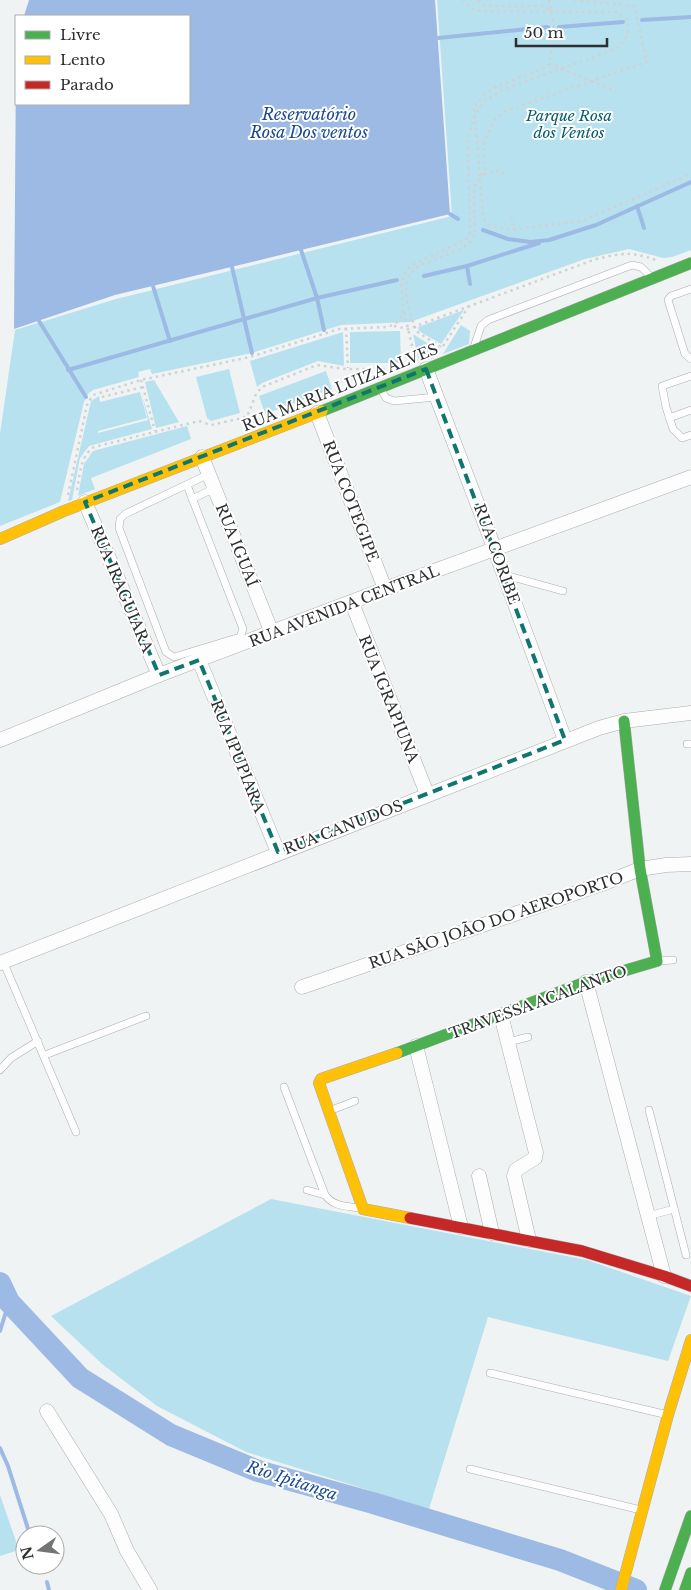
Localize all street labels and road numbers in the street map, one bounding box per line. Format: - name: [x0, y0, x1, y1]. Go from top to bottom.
- street label: RUA MARIA LUIZA ALVES: [239, 339, 441, 435]
- street label: RUA COTEGIPE: [319, 438, 383, 565]
- street label: RUA IGUAÍ: [212, 501, 262, 589]
- street label: RUA CORIBE: [470, 501, 524, 607]
- street label: RUA IRAGUIARA: [87, 523, 157, 655]
- street label: RUA AVENIDA CENTRAL: [246, 561, 442, 651]
- street label: RUA IGRAPIUNA: [355, 632, 423, 766]
- street label: RUA IPUPIARA: [207, 697, 269, 816]
- street label: RUA CANUDOS: [281, 796, 405, 858]
- street label: RUA SÃO JOÃO DO AEROPORTO: [366, 867, 626, 973]
- street label: TRAVESSA ACALANTO: [447, 961, 629, 1043]

